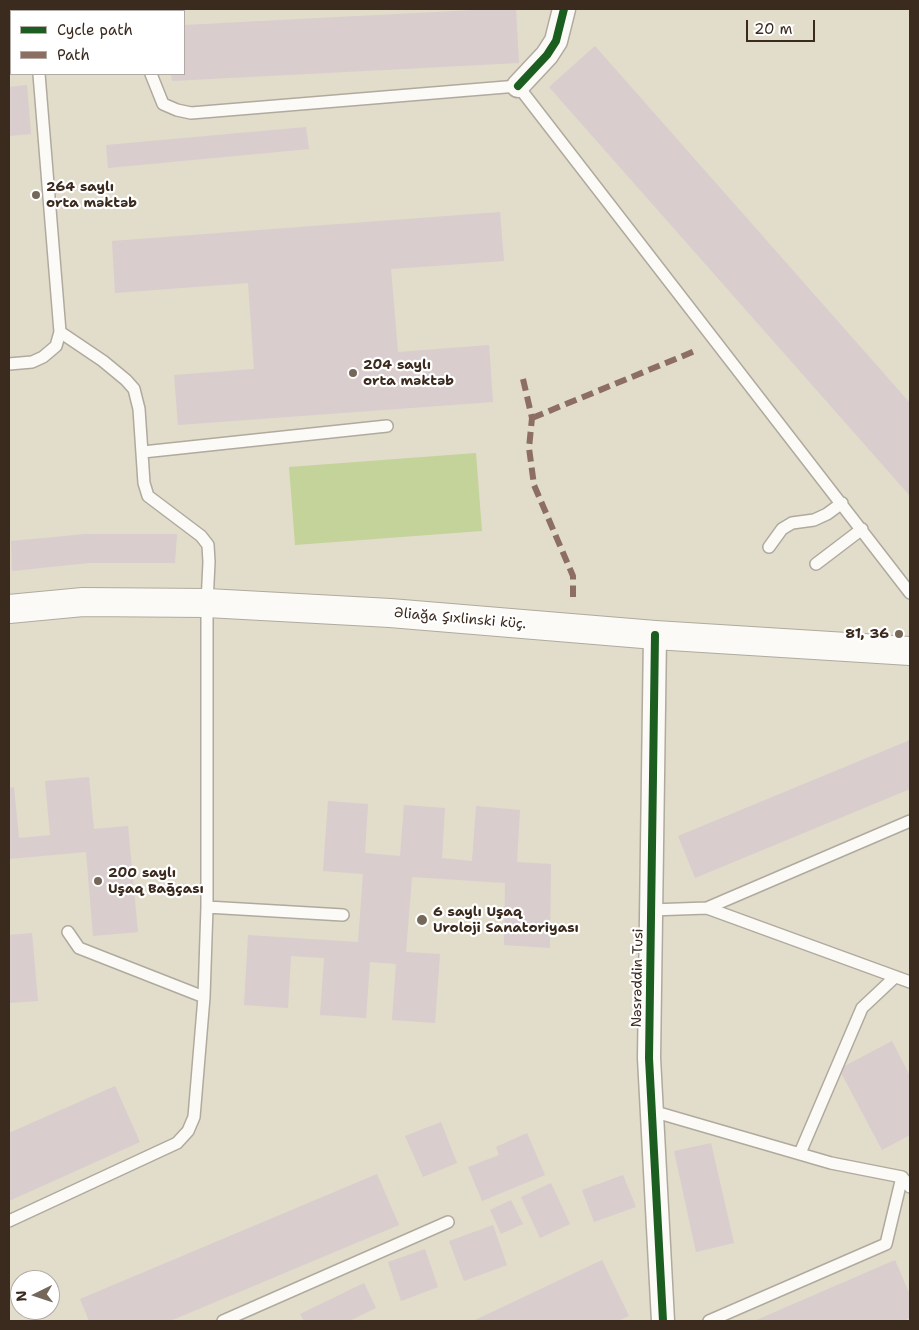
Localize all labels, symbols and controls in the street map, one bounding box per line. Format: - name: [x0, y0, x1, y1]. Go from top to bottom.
- legend: [10, 10, 185, 75]
- scale bar: [749, 10, 818, 42]
- text: 20 m: [754, 19, 793, 39]
- text: Cycle path: [57, 20, 133, 40]
- text: Path: [57, 45, 90, 65]
- place label: 264 saylı orta məktəb: [46, 179, 137, 212]
- marker: 264 saylı orta məktəb: [30, 189, 42, 201]
- place label: 204 saylı orta məktəb: [363, 357, 454, 390]
- marker: 204 saylı orta məktəb: [347, 367, 359, 379]
- street label: Əliağa Şıxlinski küç.: [393, 605, 527, 633]
- place label: 81, 36: [845, 626, 889, 642]
- marker: 81, 36: [893, 628, 905, 640]
- place label: 200 saylı Uşaq Bağçası: [108, 865, 204, 898]
- marker: 200 saylı Uşaq Bağçası: [92, 875, 104, 887]
- place label: 6 saylı Uşaq Uroloji Sanatoriyası: [433, 904, 579, 936]
- marker: 6 saylı Uşaq Uroloji Sanatoriyası: [415, 913, 429, 927]
- street label: Nəsrəddin Tusi: [629, 928, 647, 1028]
- north arrow: [10, 1270, 60, 1320]
- text: N: [12, 1290, 30, 1302]

